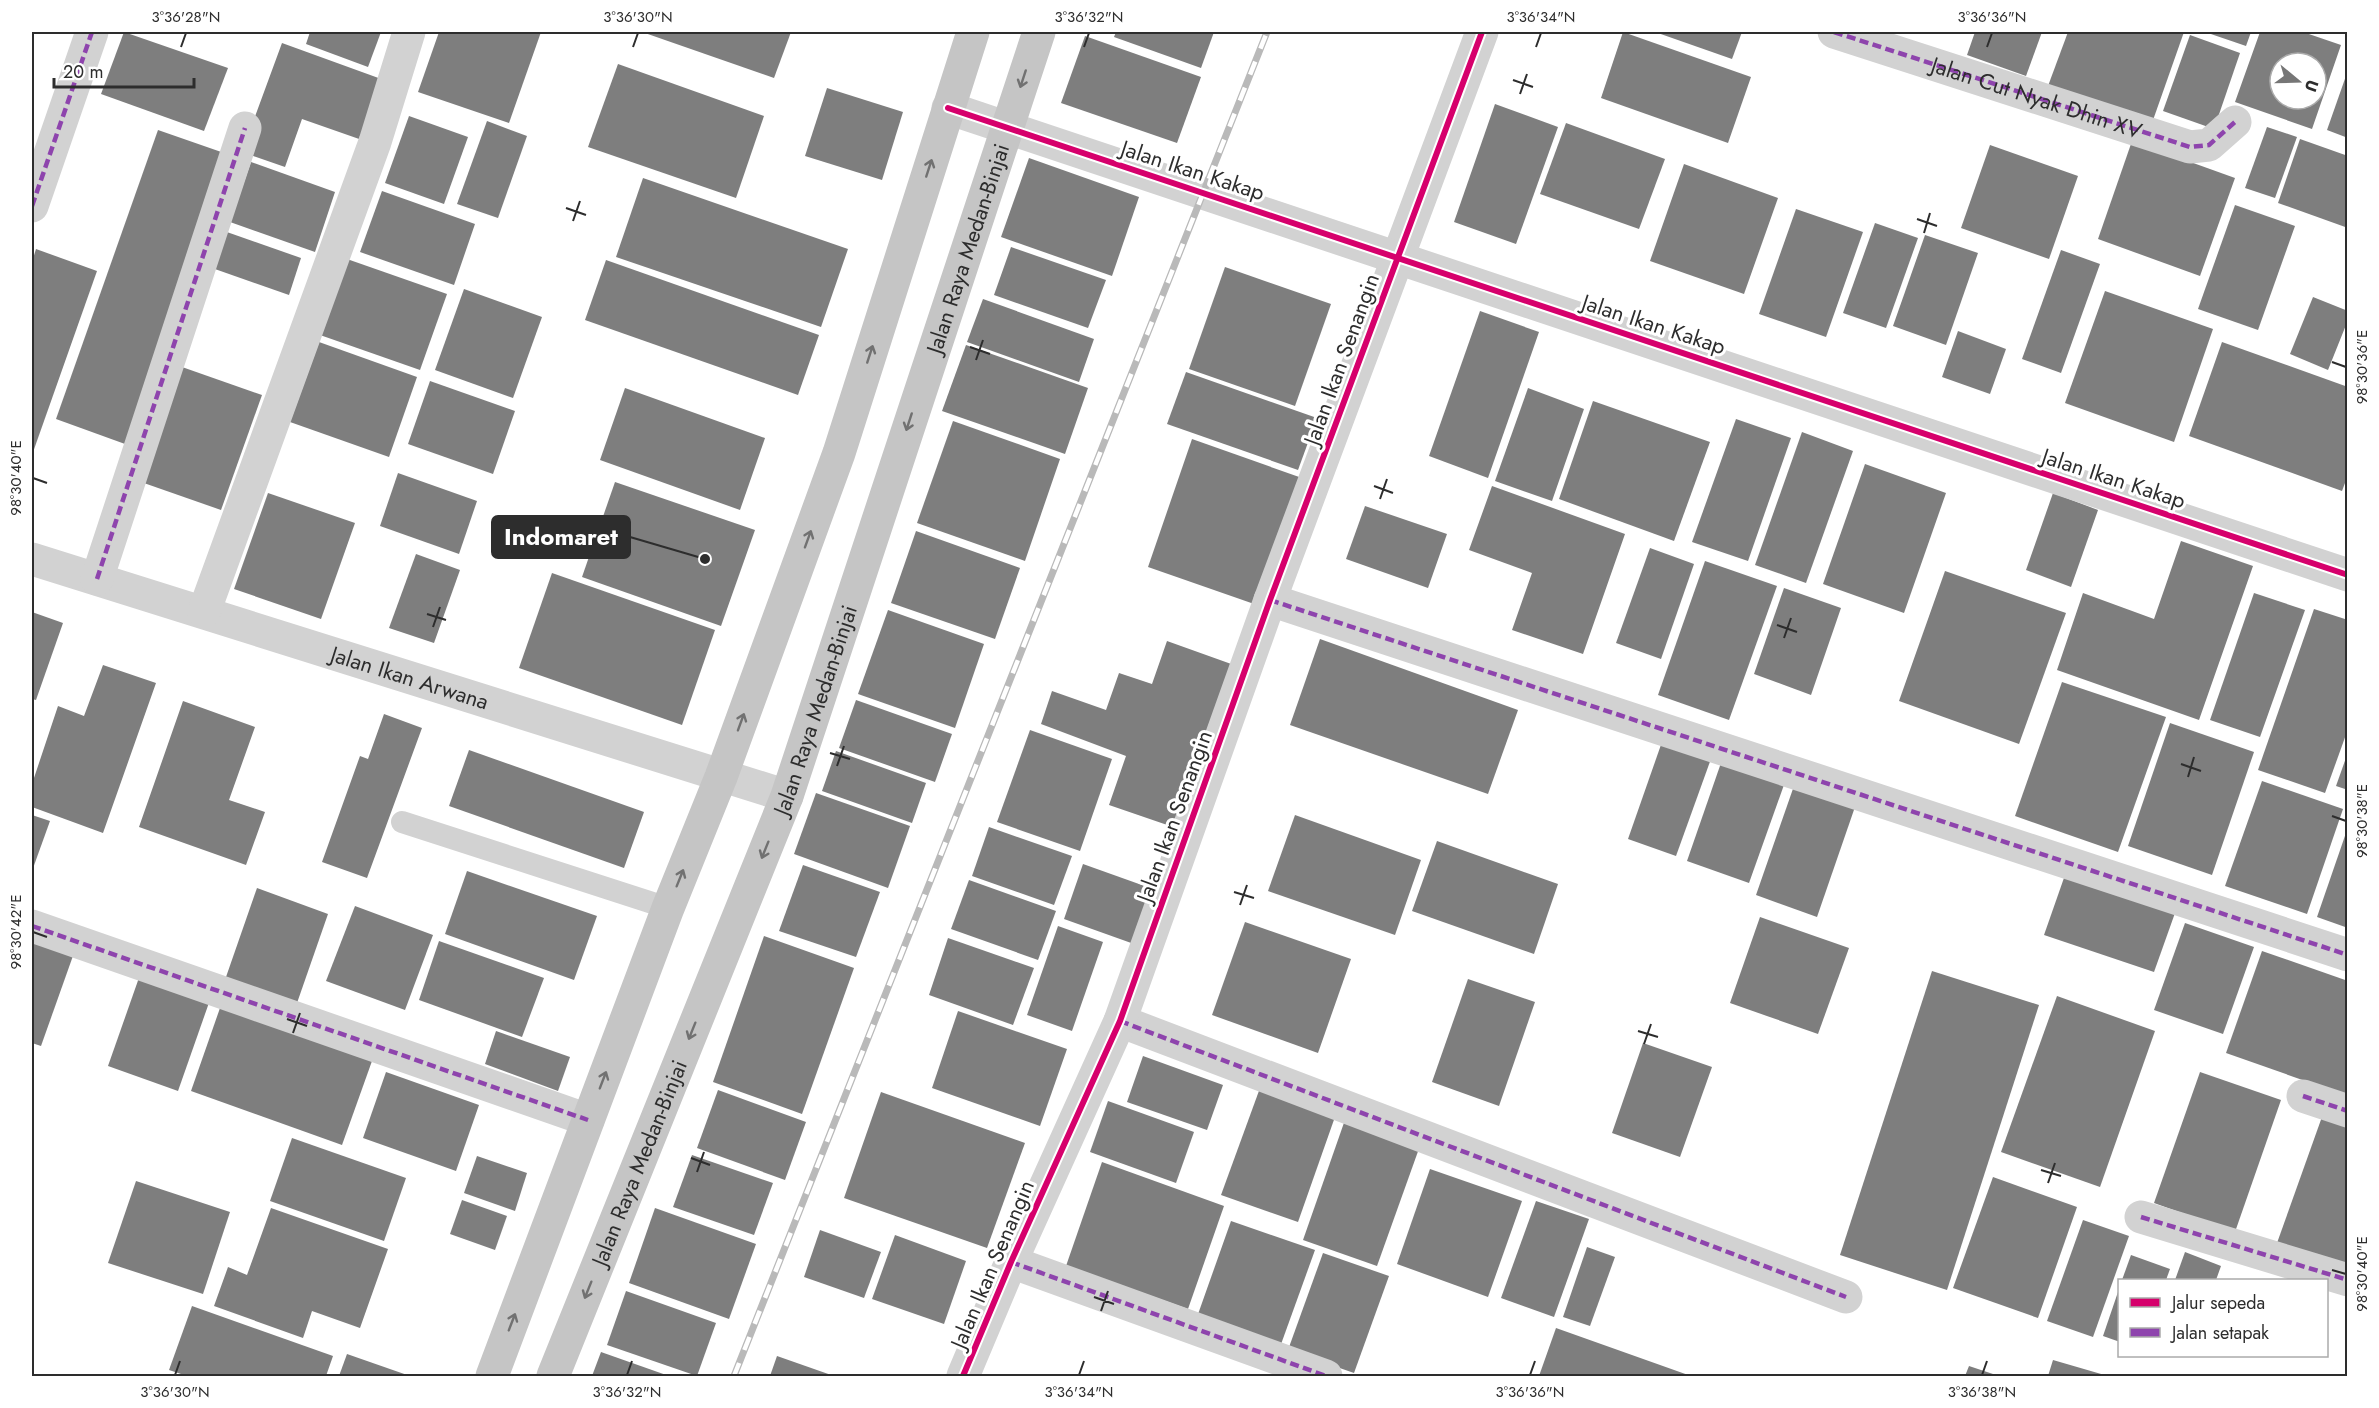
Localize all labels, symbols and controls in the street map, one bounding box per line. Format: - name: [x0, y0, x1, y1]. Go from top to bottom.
- text: 3°36'28"N: [152, 6, 220, 28]
- text: 3°36'30"N: [603, 6, 673, 28]
- text: 3°36'32"N: [1055, 6, 1123, 28]
- text: 3°36'34"N: [1506, 6, 1576, 28]
- text: 3°36'36"N: [1958, 6, 2026, 28]
- street label: Jalan Cut Nyak Dhin XV: [1924, 48, 2147, 147]
- scale bar: [54, 51, 194, 89]
- north arrow: [2268, 51, 2328, 111]
- text: 20 m: [63, 59, 103, 85]
- one-way arrow: [1017, 69, 1028, 88]
- text: U: [2299, 77, 2324, 95]
- street label: Jalan Ikan Kakap: [1114, 131, 1269, 208]
- street label: Jalan Raya Medan-Binjai: [917, 139, 1017, 360]
- one-way arrow: [924, 159, 935, 178]
- street label: Jalan Ikan Senangin: [1294, 269, 1387, 452]
- street label: Jalan Ikan Kakap: [1575, 285, 1730, 362]
- text: 98°30'36"E: [2351, 330, 2373, 404]
- one-way arrow: [865, 345, 876, 364]
- one-way arrow: [903, 412, 914, 431]
- street label: Jalan Ikan Kakap: [2035, 439, 2190, 516]
- text: 98°30'40"E: [5, 440, 27, 516]
- callout: Indomaret: [492, 516, 630, 558]
- text: Indomaret: [504, 519, 618, 554]
- one-way arrow: [803, 530, 814, 549]
- street label: Jalan Raya Medan-Binjai: [764, 601, 865, 822]
- street label: Jalan Ikan Arwana: [324, 637, 493, 717]
- one-way arrow: [736, 713, 747, 732]
- street label: Jalan Ikan Senangin: [1127, 726, 1220, 909]
- text: 98°30'38"E: [2351, 784, 2373, 858]
- one-way arrow: [759, 840, 770, 859]
- one-way arrow: [675, 870, 686, 888]
- text: 98°30'42"E: [5, 895, 27, 969]
- one-way arrow: [686, 1021, 697, 1039]
- street label: Jalan Raya Medan-Binjai: [582, 1055, 695, 1273]
- one-way arrow: [598, 1071, 609, 1090]
- street label: Jalan Ikan Senangin: [941, 1175, 1042, 1356]
- text: 98°30'40"E: [2351, 1236, 2373, 1312]
- legend: [2118, 1279, 2328, 1357]
- one-way arrow: [582, 1280, 593, 1298]
- text: Jalur sepeda: [2170, 1290, 2265, 1316]
- one-way arrow: [508, 1313, 519, 1332]
- text: Jalan setapak: [2170, 1320, 2269, 1346]
- text: 3°36'30"N: [140, 1381, 210, 1403]
- text: 3°36'32"N: [593, 1381, 661, 1403]
- text: 3°36'34"N: [1044, 1381, 1114, 1403]
- text: 3°36'36"N: [1496, 1381, 1564, 1403]
- text: 3°36'38"N: [1948, 1381, 2016, 1403]

